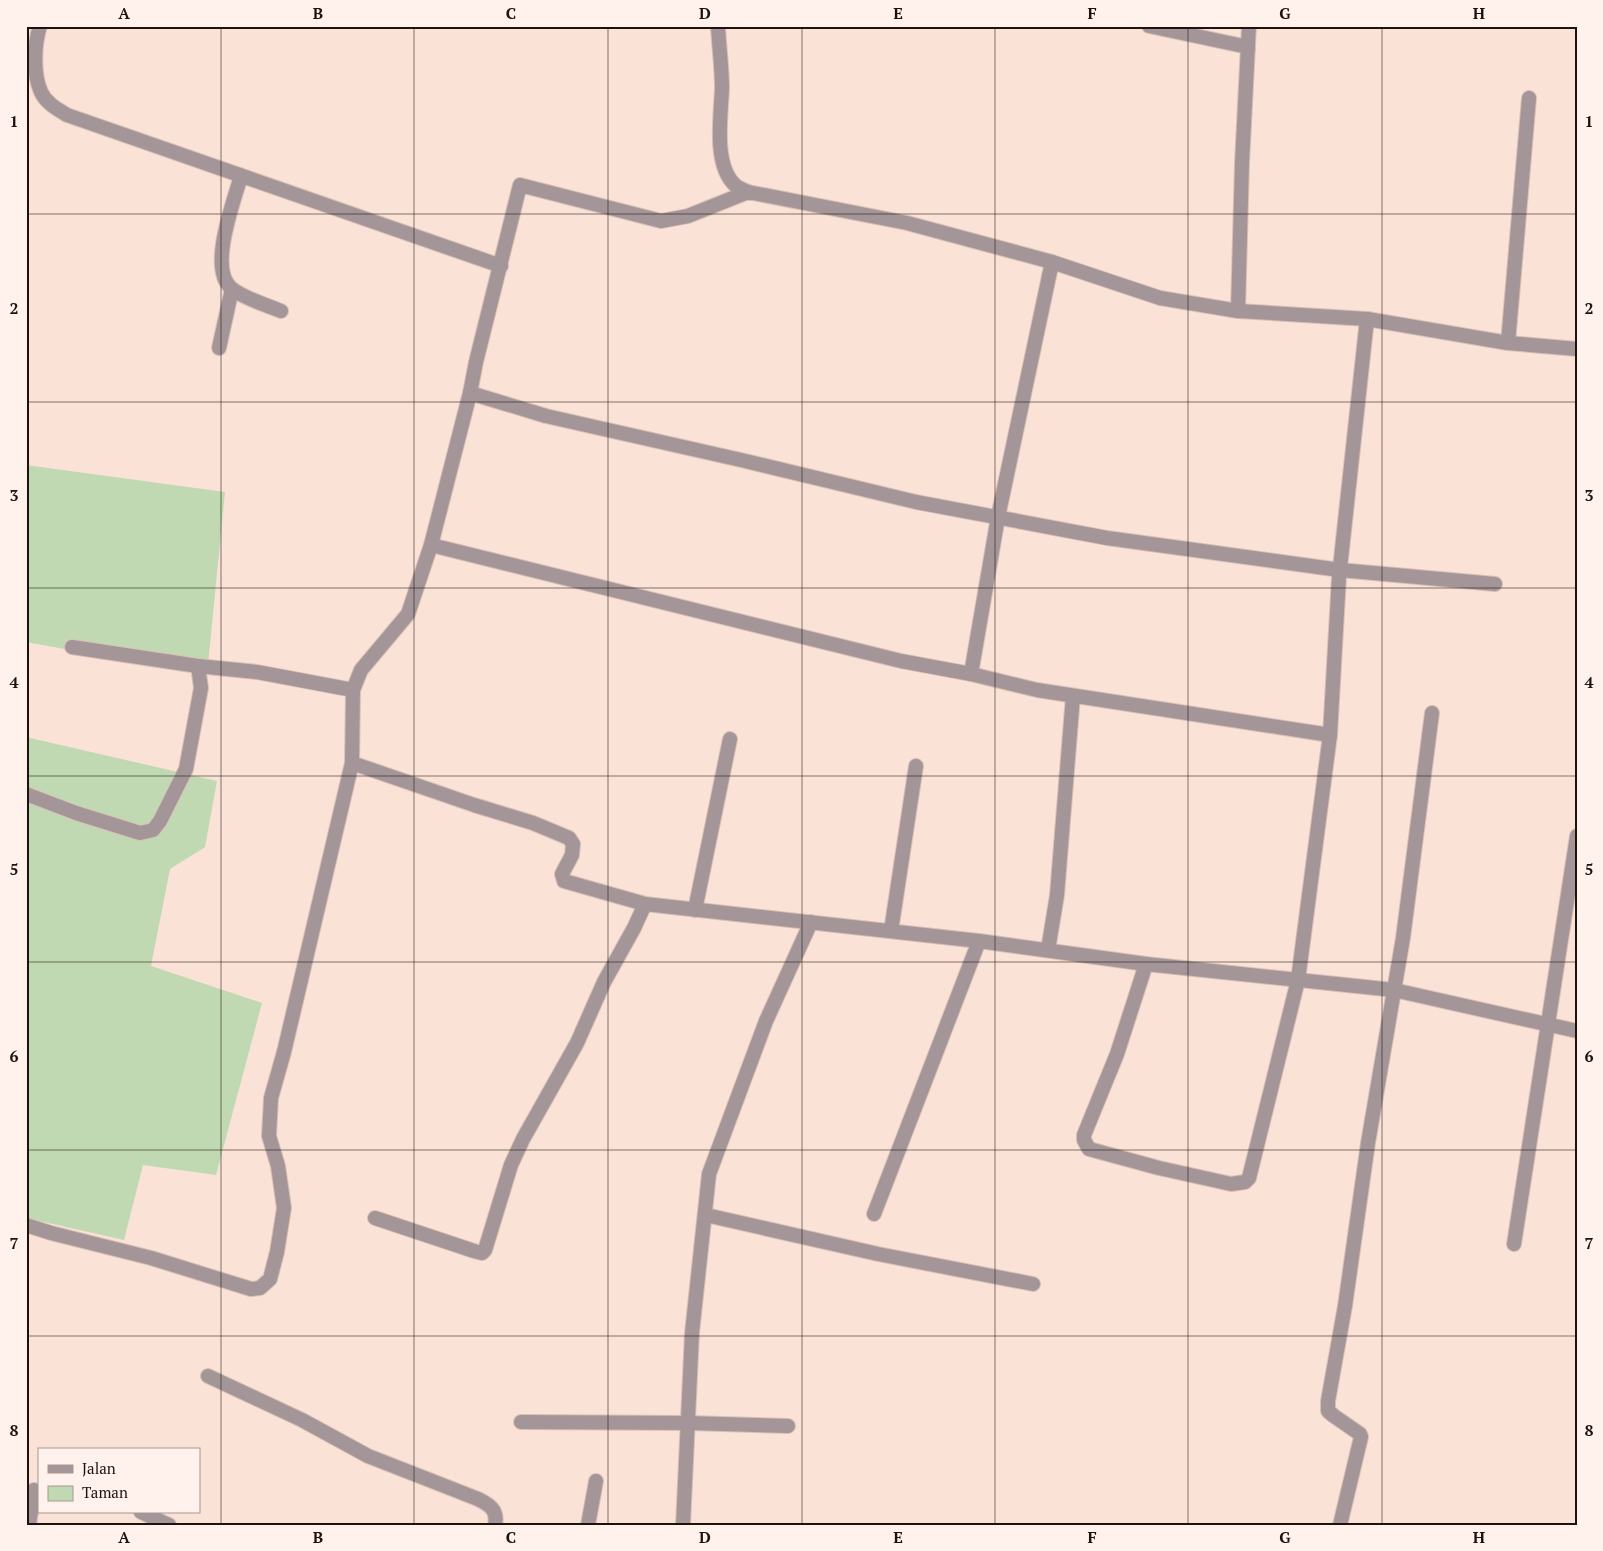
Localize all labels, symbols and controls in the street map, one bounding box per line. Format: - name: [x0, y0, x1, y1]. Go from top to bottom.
- text: A: [118, 2, 130, 24]
- text: B: [313, 2, 323, 24]
- text: C: [506, 2, 516, 24]
- text: D: [699, 2, 711, 24]
- text: E: [893, 2, 903, 24]
- text: F: [1087, 2, 1097, 24]
- text: G: [1279, 2, 1291, 24]
- text: H: [1473, 2, 1485, 24]
- text: 1: [9, 110, 19, 132]
- text: 1: [1584, 110, 1594, 132]
- text: 2: [9, 297, 19, 319]
- text: 2: [1584, 297, 1594, 319]
- text: 3: [9, 484, 19, 506]
- text: 3: [1584, 484, 1594, 506]
- text: 4: [9, 671, 19, 693]
- text: 4: [1584, 671, 1594, 693]
- text: 5: [9, 858, 19, 880]
- text: 5: [1584, 858, 1594, 880]
- text: 6: [9, 1045, 19, 1067]
- text: 6: [1584, 1045, 1594, 1067]
- text: 7: [9, 1232, 19, 1254]
- text: 7: [1584, 1232, 1594, 1254]
- text: 8: [9, 1419, 19, 1441]
- text: 8: [1584, 1419, 1594, 1441]
- legend: [38, 1448, 200, 1514]
- text: Jalan: [82, 1458, 116, 1478]
- text: Taman: [82, 1482, 128, 1502]
- text: A: [118, 1526, 130, 1548]
- text: B: [313, 1526, 323, 1548]
- text: C: [506, 1526, 516, 1548]
- text: D: [699, 1526, 711, 1548]
- text: E: [893, 1526, 903, 1548]
- text: F: [1087, 1526, 1097, 1548]
- text: G: [1279, 1526, 1291, 1548]
- text: H: [1473, 1526, 1485, 1548]

